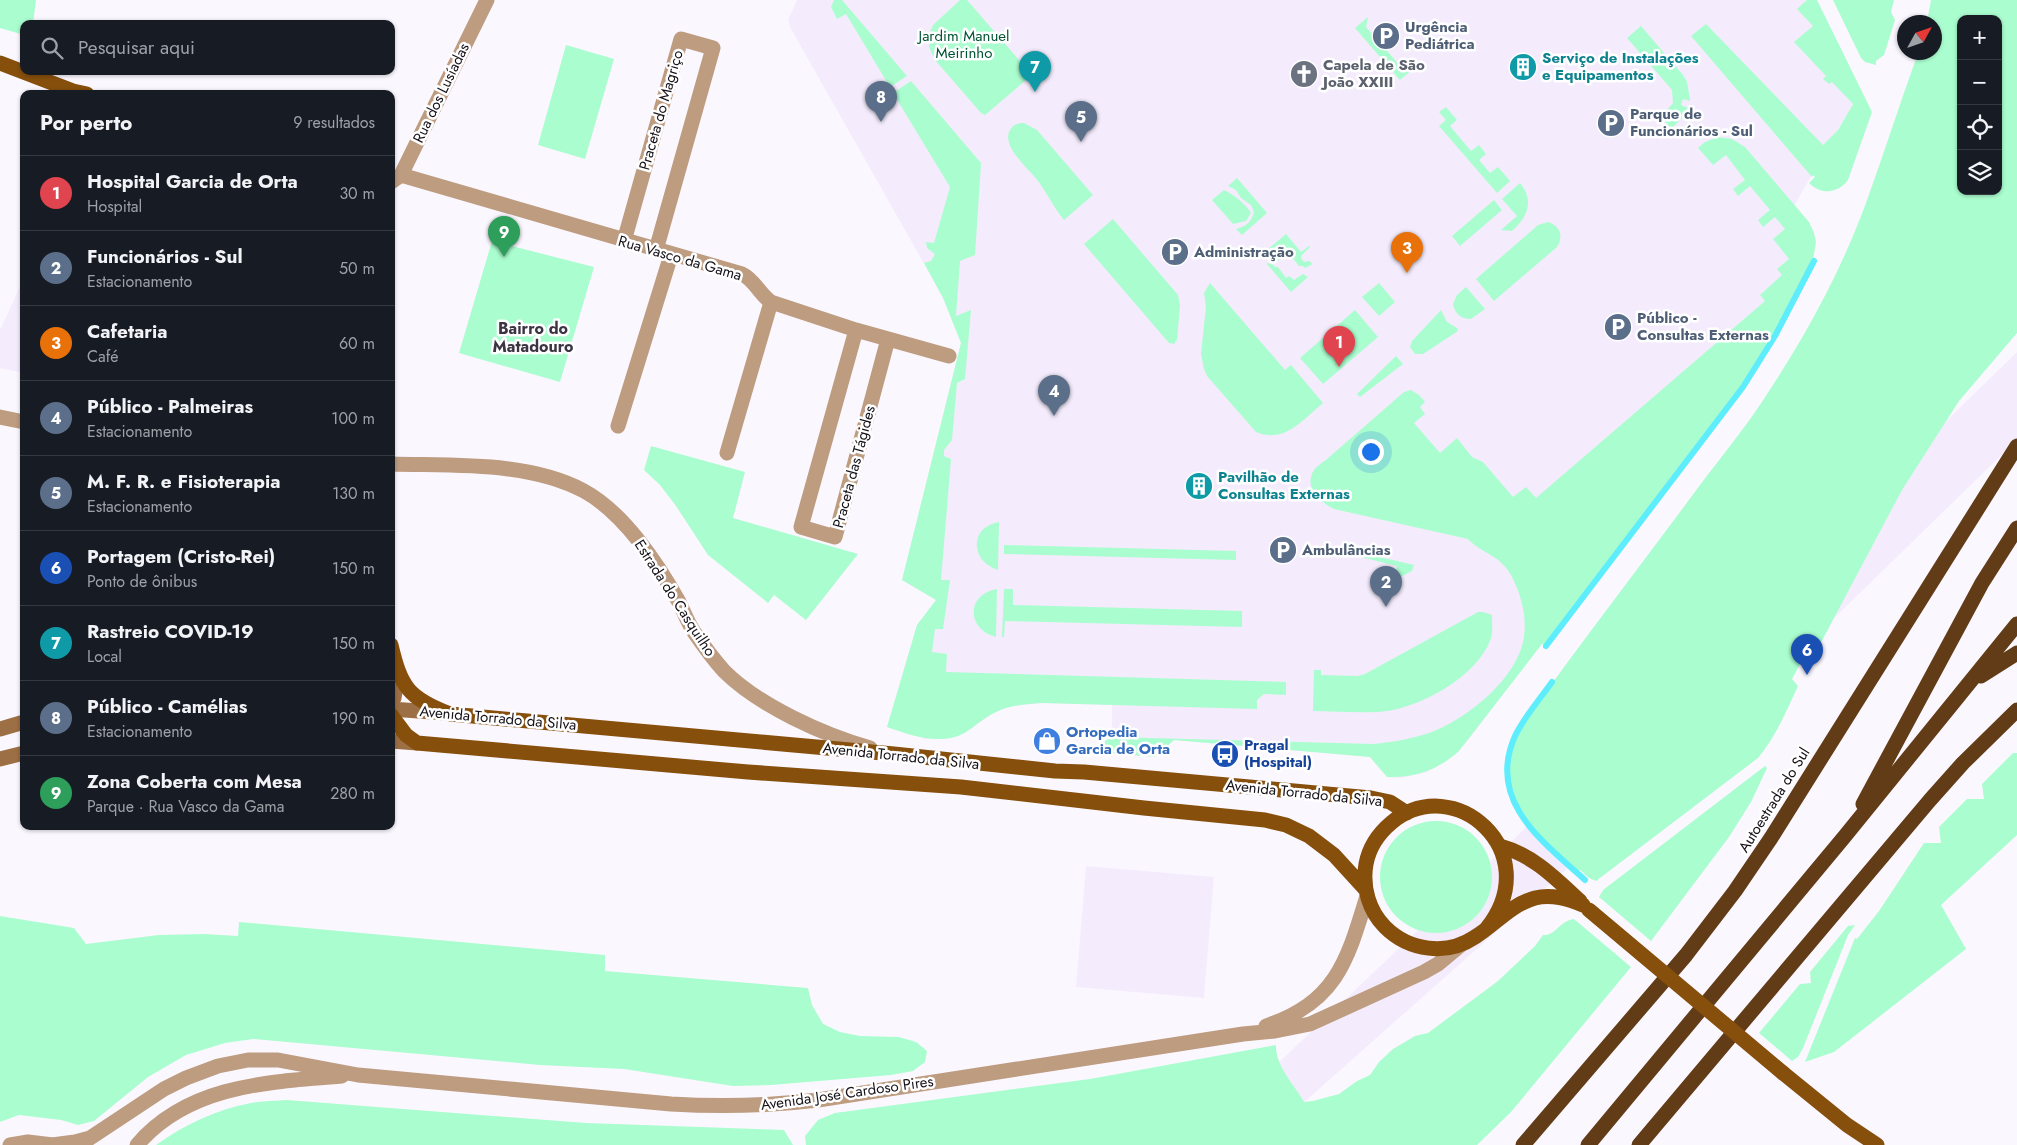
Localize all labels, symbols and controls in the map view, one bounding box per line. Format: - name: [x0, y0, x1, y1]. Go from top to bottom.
- north arrow: [1897, 15, 1942, 60]
- map controls: [1957, 15, 2002, 195]
- button: +: [1957, 15, 2002, 60]
- place label: Urgência Pediátrica: [1405, 16, 1475, 55]
- search box: [20, 20, 395, 75]
- parking icon: Urgência Pediátrica: [1371, 21, 1401, 51]
- park label: Jardim Manuel Meirinho: [917, 25, 1009, 64]
- icon: search: [38, 34, 66, 62]
- text: Pesquisar aqui: [78, 34, 195, 61]
- street label: Rua dos Lusíadas: [407, 39, 475, 147]
- street label: Praceta do Magriço: [633, 47, 689, 173]
- place label: Serviço de Instalações e Equipamentos: [1542, 47, 1699, 86]
- pin: 7: [1019, 51, 1051, 92]
- building icon: Serviço de Instalações e Equipamentos: [1508, 52, 1538, 82]
- place label: Capela de São João XXIII: [1320, 54, 1425, 93]
- church icon: Capela de São João XXIII: [1289, 59, 1319, 89]
- button: −: [1957, 60, 2002, 105]
- pin: 8: [865, 81, 897, 122]
- pin: 5: [1065, 101, 1097, 142]
- place label: Parque de Funcionários - Sul: [1630, 103, 1753, 142]
- button: locate: [1957, 105, 2002, 150]
- text: Por perto: [40, 108, 132, 138]
- parking icon: Parque de Funcionários - Sul: [1596, 108, 1626, 138]
- text: 9 resultados: [293, 111, 375, 134]
- button: layers: [1957, 150, 2002, 195]
- text: Hospital Garcia de Orta: [87, 168, 298, 195]
- text: 1: [52, 182, 60, 205]
- text: 30 m: [339, 182, 375, 205]
- text: Hospital: [87, 195, 142, 218]
- pin: 9: [488, 216, 520, 257]
- street label: Rua Vasco da Gama: [616, 230, 744, 286]
- pin: 3: [1391, 232, 1423, 273]
- parking icon: Administração: [1160, 237, 1190, 267]
- place label: Administração: [1193, 241, 1294, 263]
- text: Funcionários - Sul: [87, 243, 243, 270]
- text: 2: [51, 257, 61, 280]
- text: 50 m: [339, 257, 375, 280]
- text: Estacionamento: [87, 270, 192, 293]
- place label: Público - Consultas Externas: [1637, 307, 1769, 346]
- parking icon: Público - Consultas Externas: [1603, 312, 1633, 342]
- district label: Bairro do Matadouro: [493, 317, 573, 358]
- text: Cafetaria: [87, 318, 168, 345]
- pin: 1: [1323, 326, 1355, 367]
- text: 3: [51, 332, 61, 355]
- text: 60 m: [339, 332, 375, 355]
- text: Café: [87, 345, 118, 368]
- pin: 4: [1038, 375, 1070, 416]
- text: Público - Palmeiras: [87, 393, 253, 420]
- street label: Praceta das Tágides: [827, 403, 881, 531]
- text: 4: [50, 407, 62, 430]
- text: 100 m: [331, 407, 375, 430]
- text: Estacionamento: [87, 420, 192, 443]
- your location: [1358, 439, 1384, 465]
- place label: Pavilhão de Consultas Externas: [1218, 466, 1350, 505]
- text: M. F. R. e Fisioterapia: [87, 468, 281, 495]
- building icon: Pavilhão de Consultas Externas: [1184, 471, 1214, 501]
- text: 5: [51, 482, 61, 505]
- text: 130 m: [332, 482, 375, 505]
- text: Estacionamento: [87, 495, 192, 518]
- street label: Estrada do Casquilho: [629, 535, 721, 661]
- parking icon: Ambulâncias: [1268, 535, 1298, 565]
- place label: Ambulâncias: [1301, 539, 1391, 561]
- text: Portagem (Cristo-Rei): [87, 543, 275, 570]
- text: 6: [51, 557, 61, 580]
- text: 150 m: [332, 557, 375, 580]
- pin: 2: [1370, 566, 1402, 607]
- text: Ponto de ônibus: [87, 570, 197, 593]
- text: Rastreio COVID-19: [87, 618, 254, 645]
- text: 7: [51, 632, 61, 655]
- text: 150 m: [332, 632, 375, 655]
- pin: 6: [1791, 634, 1823, 675]
- text: Local: [87, 645, 122, 668]
- text: Público - Camélias: [87, 693, 247, 720]
- street label: Avenida Torrado da Silva: [419, 700, 577, 736]
- text: 8: [51, 707, 61, 730]
- text: 190 m: [332, 707, 375, 730]
- text: Estacionamento: [87, 720, 192, 743]
- place label: Ortopedia Garcia de Orta: [1066, 721, 1170, 760]
- shop icon: Ortopedia Garcia de Orta: [1032, 726, 1062, 756]
- place label: Pragal (Hospital): [1244, 734, 1312, 773]
- street label: Avenida Torrado da Silva: [822, 737, 980, 775]
- bus stop icon: Pragal (Hospital): [1210, 739, 1240, 769]
- street label: Autoestrada do Sul: [1733, 743, 1815, 857]
- text: Zona Coberta com Mesa: [87, 768, 302, 795]
- street label: Avenida Torrado da Silva: [1225, 774, 1383, 812]
- text: 9: [51, 782, 61, 805]
- text: 280 m: [330, 782, 375, 805]
- text: Parque · Rua Vasco da Gama: [87, 795, 284, 818]
- street label: Avenida José Cardoso Pires: [759, 1070, 935, 1116]

